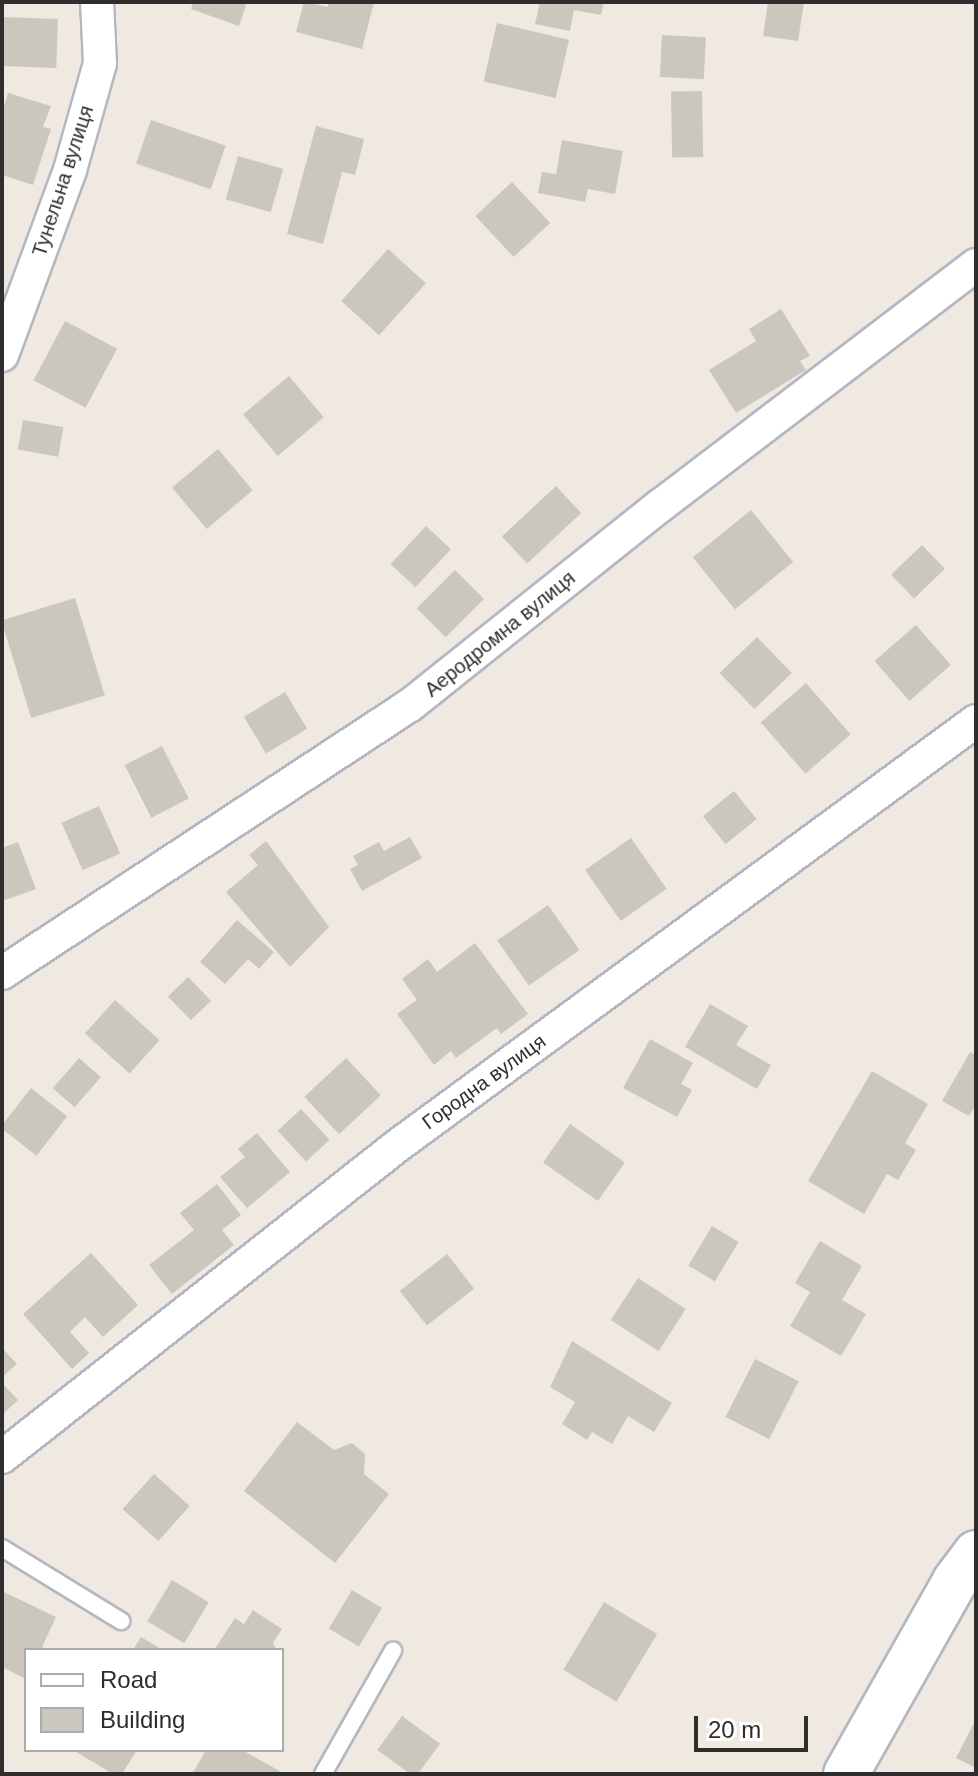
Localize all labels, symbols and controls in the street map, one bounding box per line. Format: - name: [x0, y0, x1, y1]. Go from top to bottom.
- street label: Тунельна вулиця: [27, 102, 99, 260]
- street label: Аеродромна вулиця: [420, 566, 580, 702]
- street label: Городна вулиця: [418, 1029, 550, 1135]
- legend: [24, 1648, 284, 1752]
- text: Road: [100, 1666, 157, 1693]
- scale bar: [698, 1700, 812, 1750]
- text: Building: [100, 1706, 185, 1733]
- text: 20 m: [708, 1716, 761, 1743]

